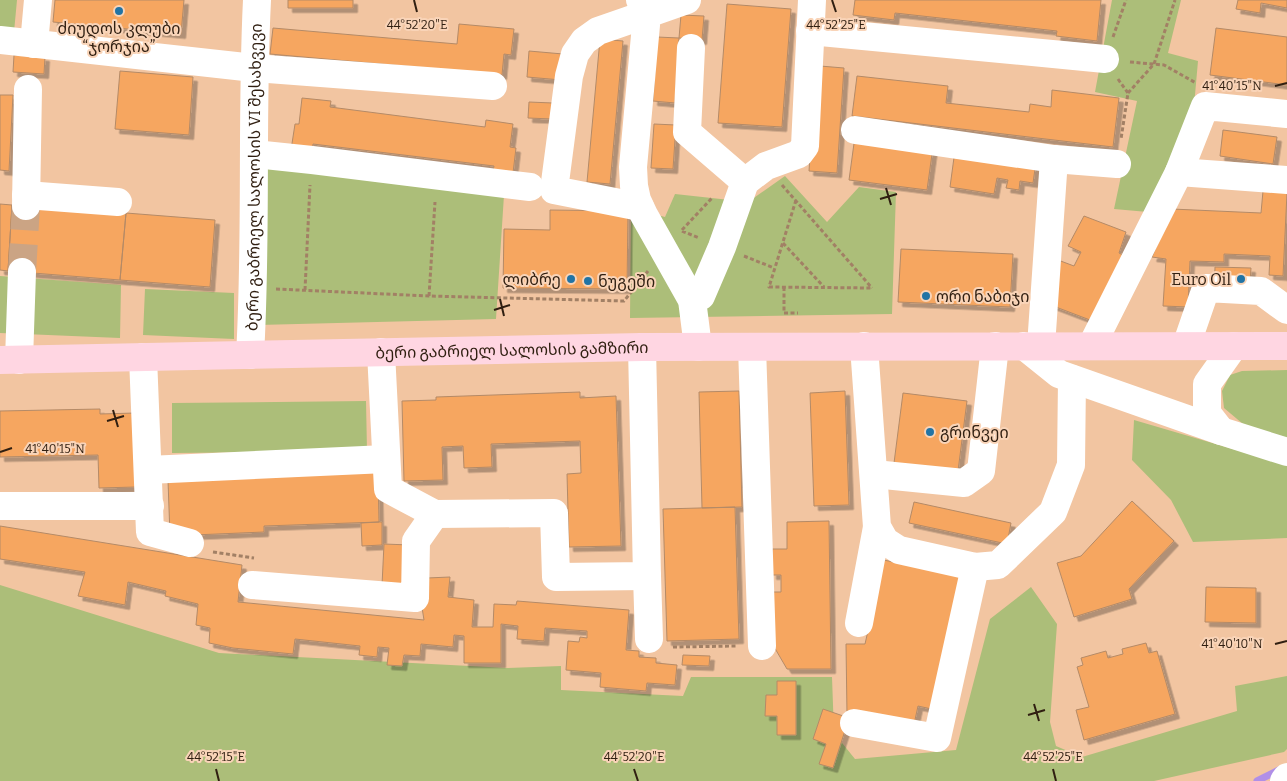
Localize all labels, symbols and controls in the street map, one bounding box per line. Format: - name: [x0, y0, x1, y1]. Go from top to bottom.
- marker: ძიუდოს კლუბი “ჯორჯია”: [113, 5, 125, 17]
- text: 44°52'20"E: [387, 18, 447, 32]
- text: 44°52'25"E: [806, 18, 866, 32]
- place label: ძიუდოს კლუბი “ჯორჯია”: [57, 19, 181, 56]
- street label: ბერი გაბრიელ სალოსის VI შესახვევი: [242, 23, 265, 331]
- text: 41°40'15"N: [1202, 79, 1262, 93]
- place label: ლიბრე: [503, 270, 561, 290]
- place label: Euro Oil: [1171, 270, 1231, 289]
- place label: ნუგეში: [598, 272, 655, 291]
- marker: ლიბრე: [565, 273, 577, 285]
- marker: Euro Oil: [1235, 273, 1247, 285]
- marker: ნუგეში: [582, 275, 594, 287]
- place label: ორი ნაბიჯი: [936, 287, 1030, 306]
- marker: ორი ნაბიჯი: [920, 290, 932, 302]
- street label: ბერი გაბრიელ სალოსის გამზირი: [375, 337, 649, 362]
- place label: გრინვეი: [940, 423, 1009, 442]
- marker: გრინვეი: [924, 426, 936, 438]
- text: 41°40'15"N: [25, 442, 85, 456]
- text: 41°40'10"N: [1202, 637, 1263, 651]
- text: 44°52'15"E: [187, 750, 245, 764]
- text: 44°52'20"E: [604, 750, 664, 764]
- text: 44°52'25"E: [1023, 750, 1083, 764]

